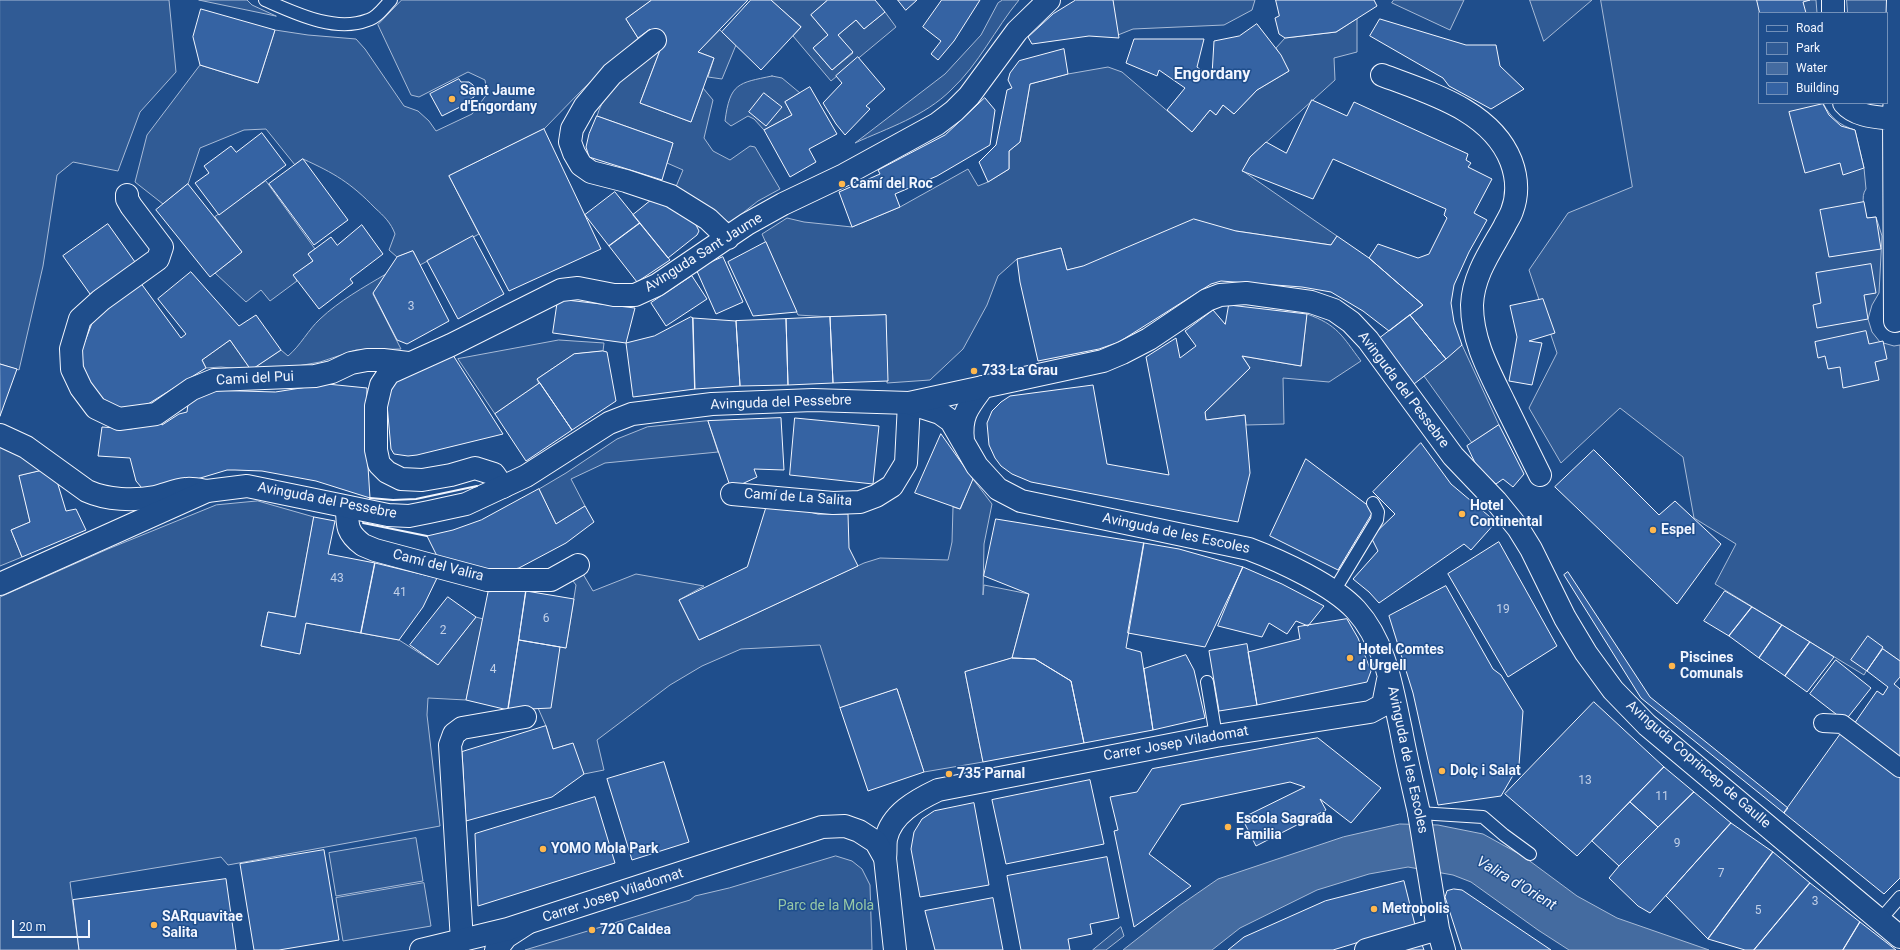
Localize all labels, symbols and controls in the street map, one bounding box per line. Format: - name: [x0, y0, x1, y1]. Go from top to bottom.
- legend: [1758, 12, 1888, 104]
- text: Road: [1796, 21, 1824, 35]
- text: Park: [1796, 41, 1820, 55]
- text: Water: [1796, 61, 1827, 75]
- district label: Engordany: [1174, 65, 1250, 85]
- text: Building: [1796, 81, 1839, 95]
- place label: Sant Jaume d'Engordany: [460, 83, 537, 116]
- marker: Sant Jaume d'Engordany: [447, 94, 457, 104]
- place label: Camí del Roc: [850, 176, 933, 192]
- marker: Camí del Roc: [837, 179, 847, 189]
- street label: Avinguda Sant Jaume: [642, 210, 766, 296]
- house number: 3: [408, 300, 414, 314]
- street label: Avinguda del Pessebre: [1354, 328, 1452, 452]
- place label: 733 La Grau: [982, 363, 1058, 379]
- marker: 733 La Grau: [969, 366, 979, 376]
- street label: Cami del Pui: [216, 369, 294, 389]
- street label: Avinguda del Pessebre: [710, 392, 852, 414]
- street label: Avinguda del Pessebre: [256, 479, 398, 523]
- street label: Camí de La Salita: [743, 486, 853, 510]
- place label: Hotel Continental: [1470, 498, 1543, 530]
- marker: Hotel Continental: [1457, 509, 1467, 519]
- street label: Avinguda de les Escoles: [1101, 510, 1251, 558]
- place label: Espel: [1661, 522, 1695, 538]
- marker: Espel: [1648, 525, 1658, 535]
- street label: Camí del Valira: [391, 547, 485, 585]
- house number: 43: [330, 572, 344, 586]
- house number: 41: [393, 586, 407, 600]
- house number: 19: [1496, 603, 1510, 617]
- house number: 6: [543, 612, 549, 626]
- house number: 2: [440, 624, 446, 638]
- place label: Hotel Comtes d Urgell: [1358, 642, 1444, 674]
- place label: Piscines Comunals: [1680, 650, 1743, 682]
- marker: Hotel Comtes d Urgell: [1345, 653, 1355, 663]
- marker: Piscines Comunals: [1667, 661, 1677, 671]
- house number: 4: [490, 663, 496, 677]
- street label: Avinguda de les Escoles: [1383, 685, 1431, 835]
- street label: Avinguda Coprincep de Gaulle: [1622, 698, 1774, 832]
- street label: Carrer Josep Viladomat: [1102, 723, 1250, 765]
- place label: Dolç i Salat: [1450, 763, 1521, 779]
- place label: 735 Parnal: [957, 766, 1025, 782]
- marker: Dolç i Salat: [1437, 766, 1447, 776]
- marker: 735 Parnal: [944, 769, 954, 779]
- house number: 13: [1578, 774, 1592, 788]
- house number: 11: [1655, 790, 1669, 804]
- place label: Escola Sagrada Familia: [1236, 811, 1333, 844]
- marker: Escola Sagrada Familia: [1223, 822, 1233, 832]
- house number: 9: [1674, 837, 1680, 851]
- place label: YOMO Mola Park: [551, 841, 658, 857]
- marker: YOMO Mola Park: [538, 844, 548, 854]
- water label: Valira d'Orient: [1473, 853, 1559, 915]
- street label: Carrer Josep Viladomat: [540, 865, 686, 927]
- house number: 7: [1718, 867, 1724, 881]
- house number: 3: [1812, 895, 1818, 909]
- park label: Parc de la Mola: [778, 898, 874, 914]
- place label: Metropolis: [1382, 901, 1450, 917]
- marker: Metropolis: [1369, 904, 1379, 914]
- house number: 5: [1755, 904, 1761, 918]
- place label: SARquavitae Salita: [162, 909, 243, 942]
- scale bar: [14, 912, 92, 938]
- text: 20 m: [19, 920, 46, 934]
- marker: SARquavitae Salita: [149, 920, 159, 930]
- place label: 720 Caldea: [600, 922, 671, 938]
- marker: 720 Caldea: [587, 925, 597, 935]

